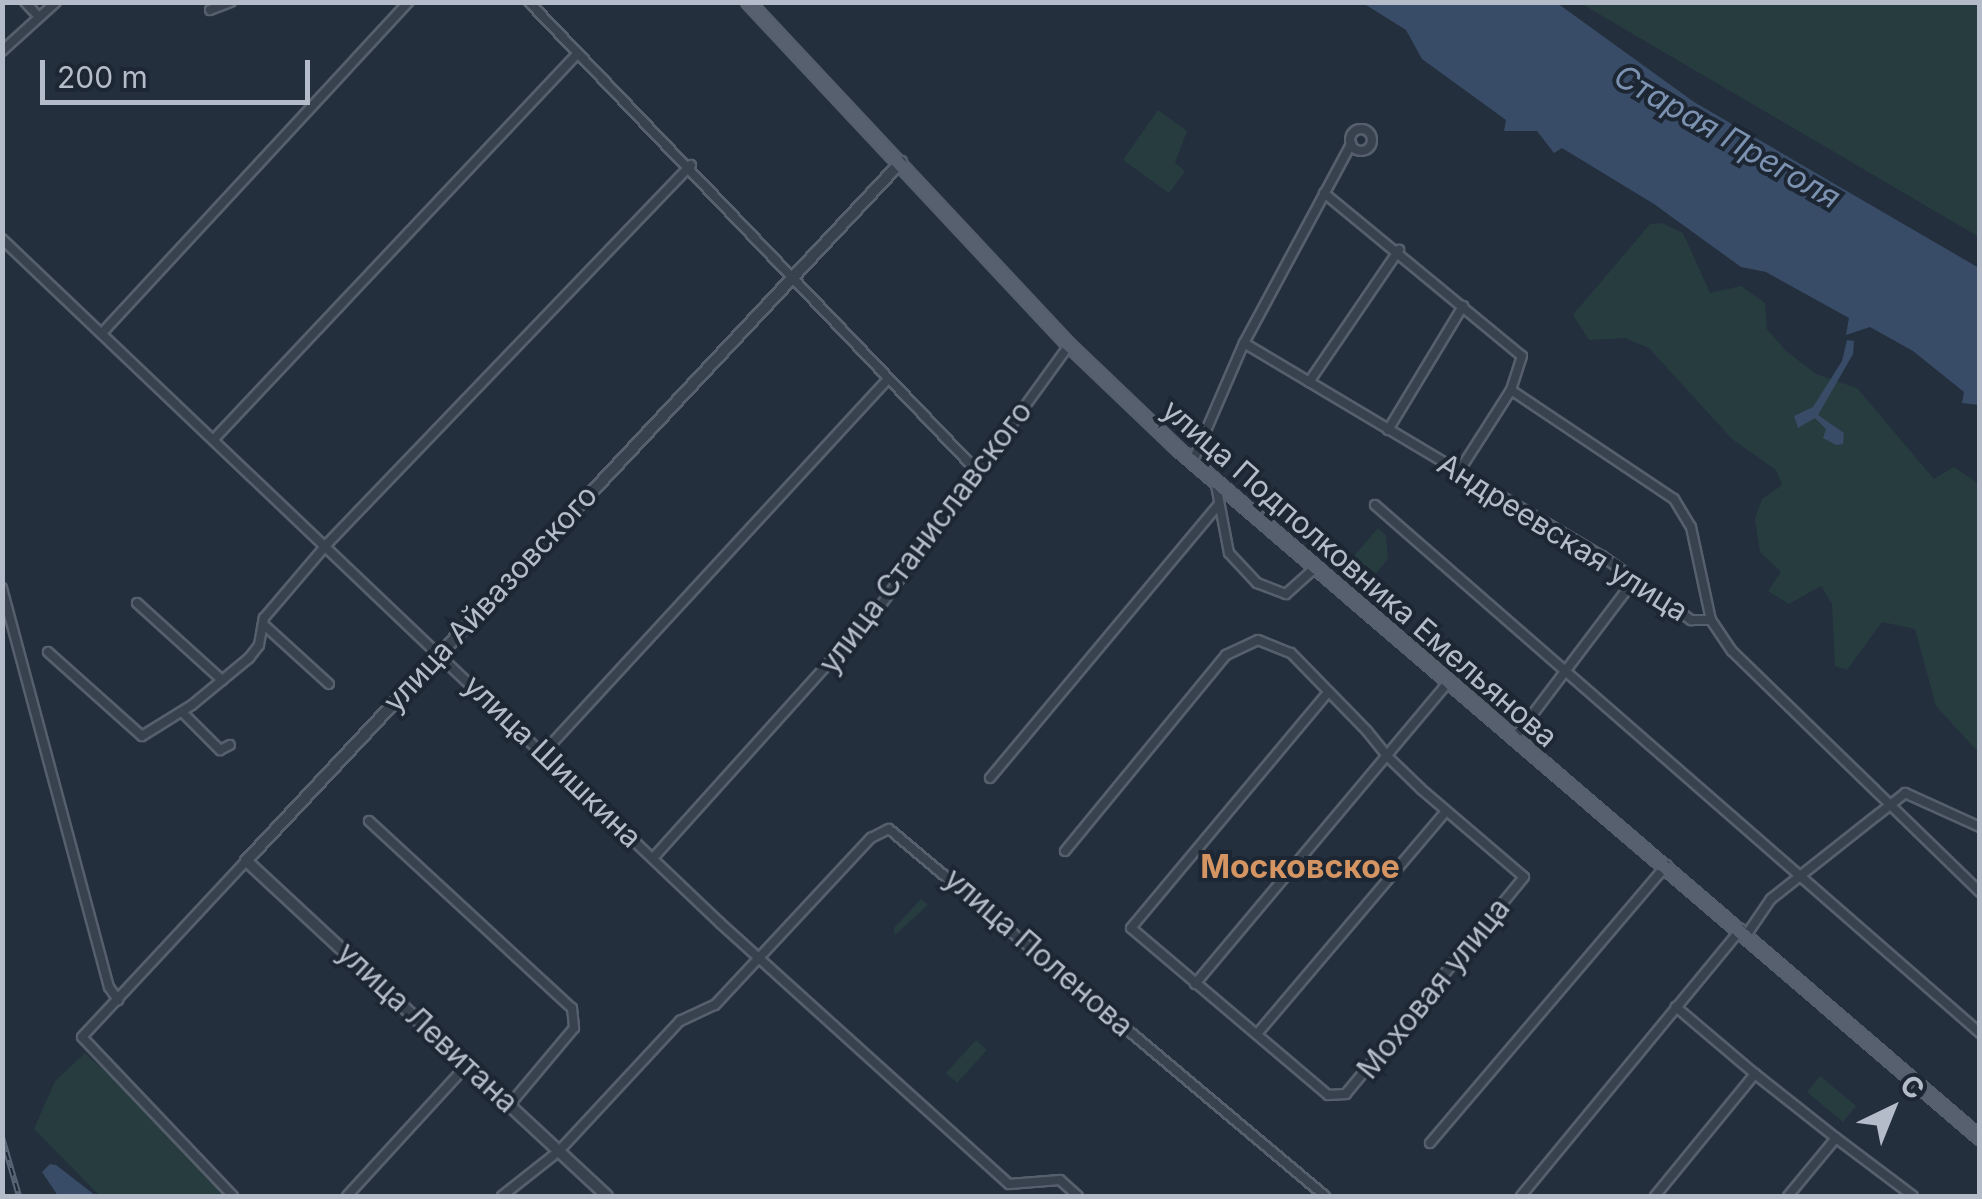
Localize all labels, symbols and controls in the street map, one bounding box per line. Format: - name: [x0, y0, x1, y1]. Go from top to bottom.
- scale bar: [45, 40, 315, 102]
- water label: Старая Преголя: [1607, 57, 1847, 217]
- text: 200 m: [57, 59, 148, 95]
- street label: улица Подполковника Емельянова: [1155, 391, 1565, 755]
- street label: улица Станиславского: [811, 394, 1039, 680]
- street label: Андреевская улица: [1431, 445, 1695, 629]
- street label: улица Айвазовского: [376, 477, 604, 719]
- street label: улица Шишкина: [457, 667, 649, 855]
- district label: Московское: [1200, 848, 1400, 886]
- street label: улица Поленова: [937, 860, 1141, 1044]
- street label: Моховая улица: [1349, 890, 1517, 1086]
- street label: улица Левитана: [330, 934, 526, 1120]
- north arrow: [1842, 1059, 1942, 1159]
- text: С: [1893, 1068, 1932, 1107]

